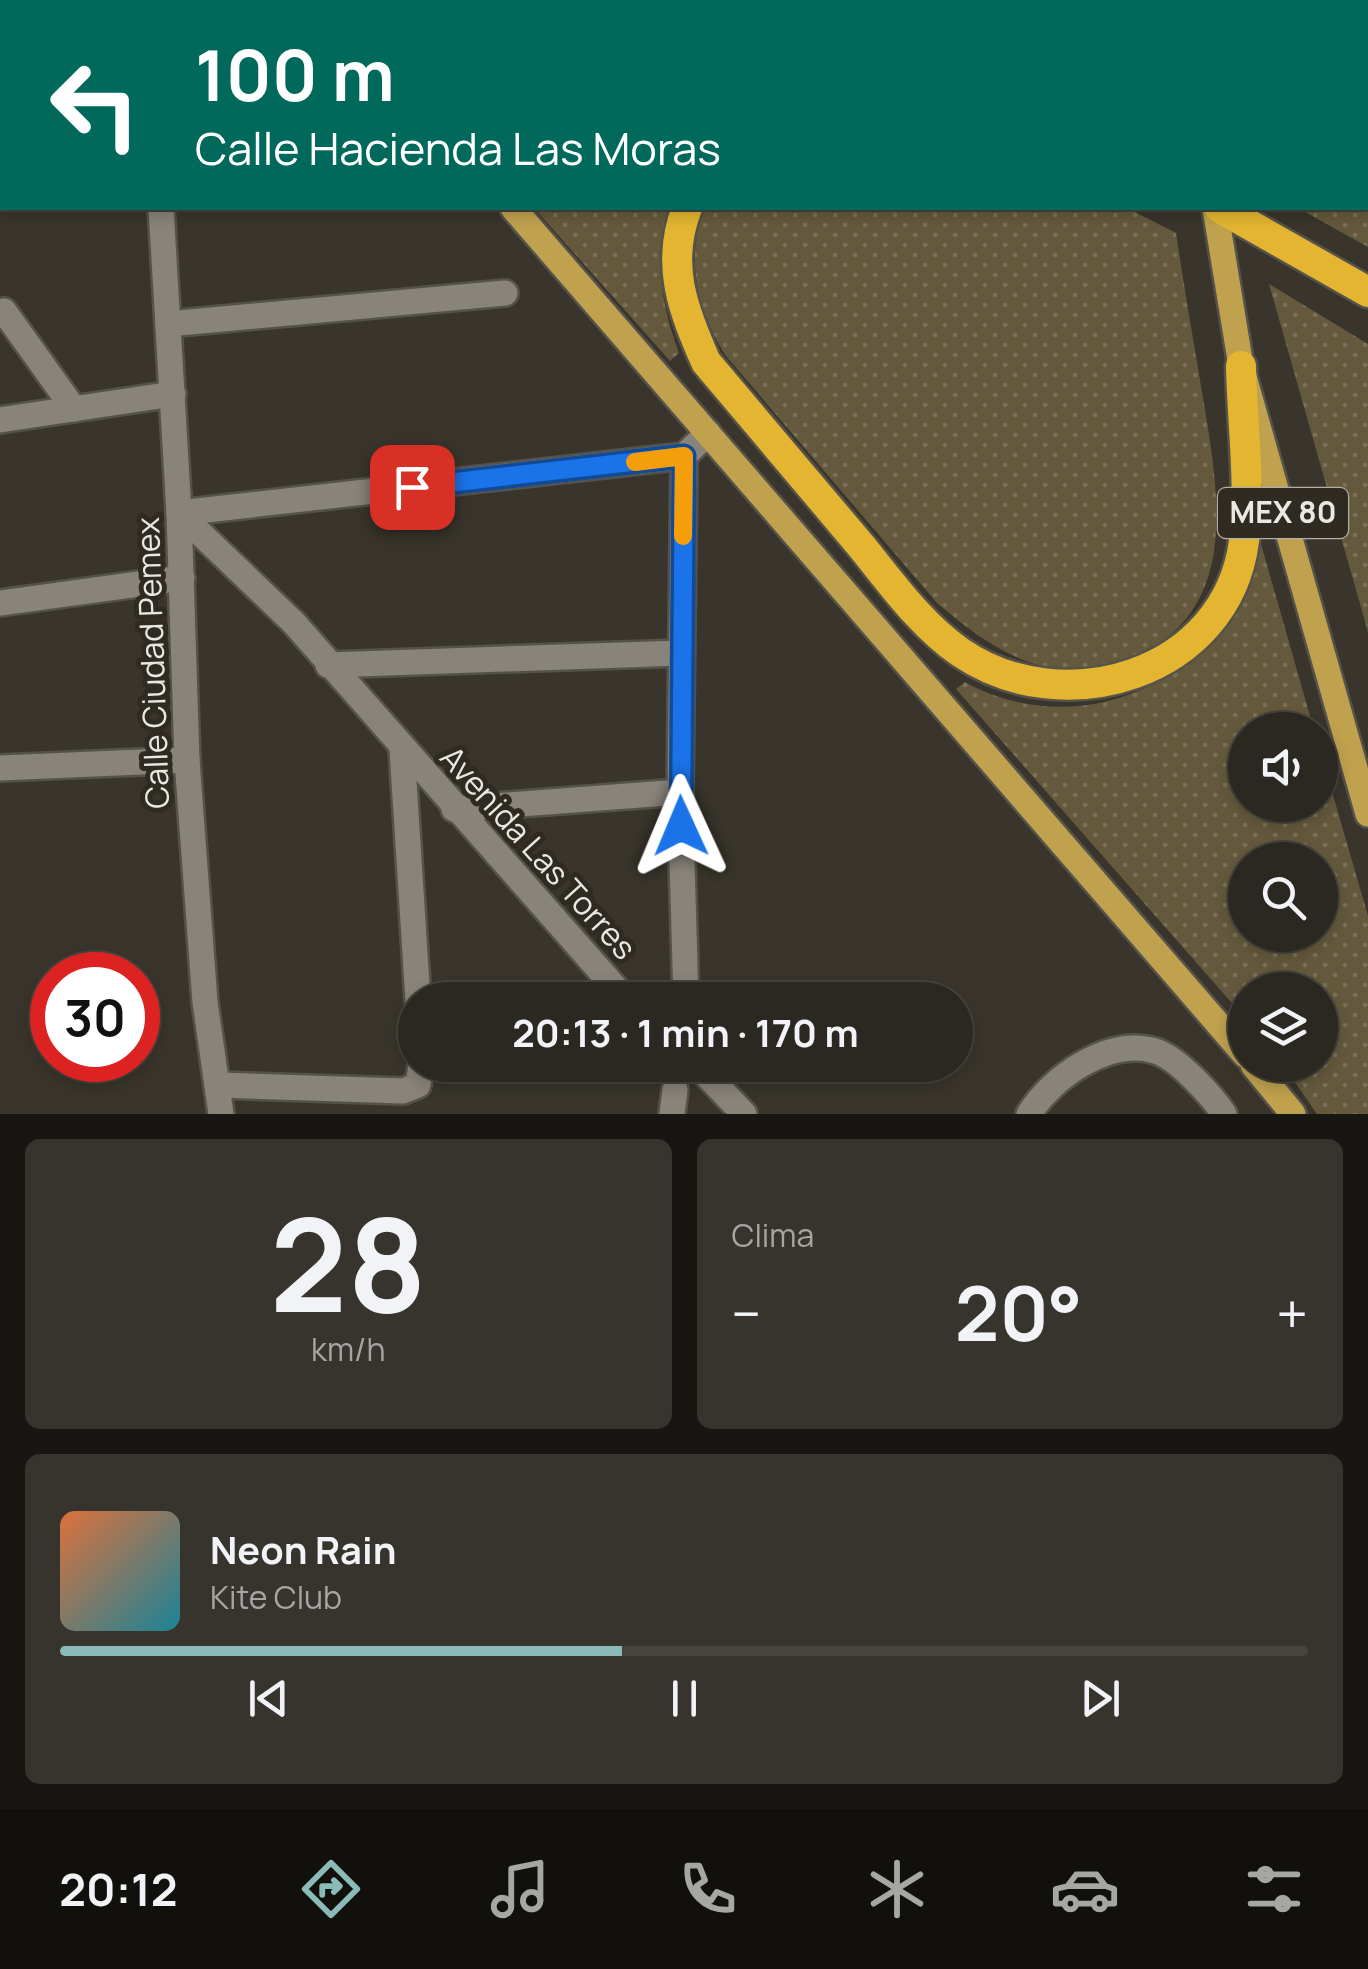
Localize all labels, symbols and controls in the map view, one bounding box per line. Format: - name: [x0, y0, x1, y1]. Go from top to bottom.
- text: 100 m: [195, 26, 395, 122]
- icon: left: [30, 40, 160, 170]
- text: Calle Hacienda Las Moras: [195, 117, 721, 179]
- pin: [370, 445, 455, 530]
- icon: arrive: [385, 460, 440, 515]
- road number: MEX 80: [1218, 488, 1348, 538]
- street label: Calle Ciudad Pemex: [125, 516, 179, 810]
- map controls: [1228, 712, 1338, 1082]
- button: sound: [1228, 712, 1338, 822]
- street label: Avenida Las Torres: [431, 736, 647, 969]
- position arrow: [629, 774, 733, 878]
- button: search: [1228, 842, 1338, 952]
- speed limit sign: 30: [30, 952, 160, 1082]
- button: layers: [1228, 972, 1338, 1082]
- text: 20:13 · 1 min · 170 m: [512, 1006, 859, 1058]
- text: 28: [270, 1173, 427, 1351]
- text: Clima: [732, 1213, 814, 1257]
- text: 20°: [955, 1261, 1083, 1364]
- text: −: [732, 1275, 761, 1351]
- text: +: [1276, 1275, 1308, 1351]
- text: km/h: [311, 1327, 385, 1371]
- text: Neon Rain: [210, 1523, 396, 1575]
- text: Kite Club: [210, 1575, 342, 1619]
- icon: previous: [241, 1671, 296, 1726]
- icon: pause: [657, 1671, 712, 1726]
- icon: next: [1073, 1671, 1128, 1726]
- icon: directions: [296, 1854, 366, 1924]
- icon: music: [485, 1854, 555, 1924]
- icon: phone: [673, 1854, 743, 1924]
- icon: climate: [862, 1854, 932, 1924]
- icon: car: [1050, 1854, 1120, 1924]
- icon: filters: [1239, 1854, 1309, 1924]
- text: 20:12: [59, 1858, 178, 1920]

